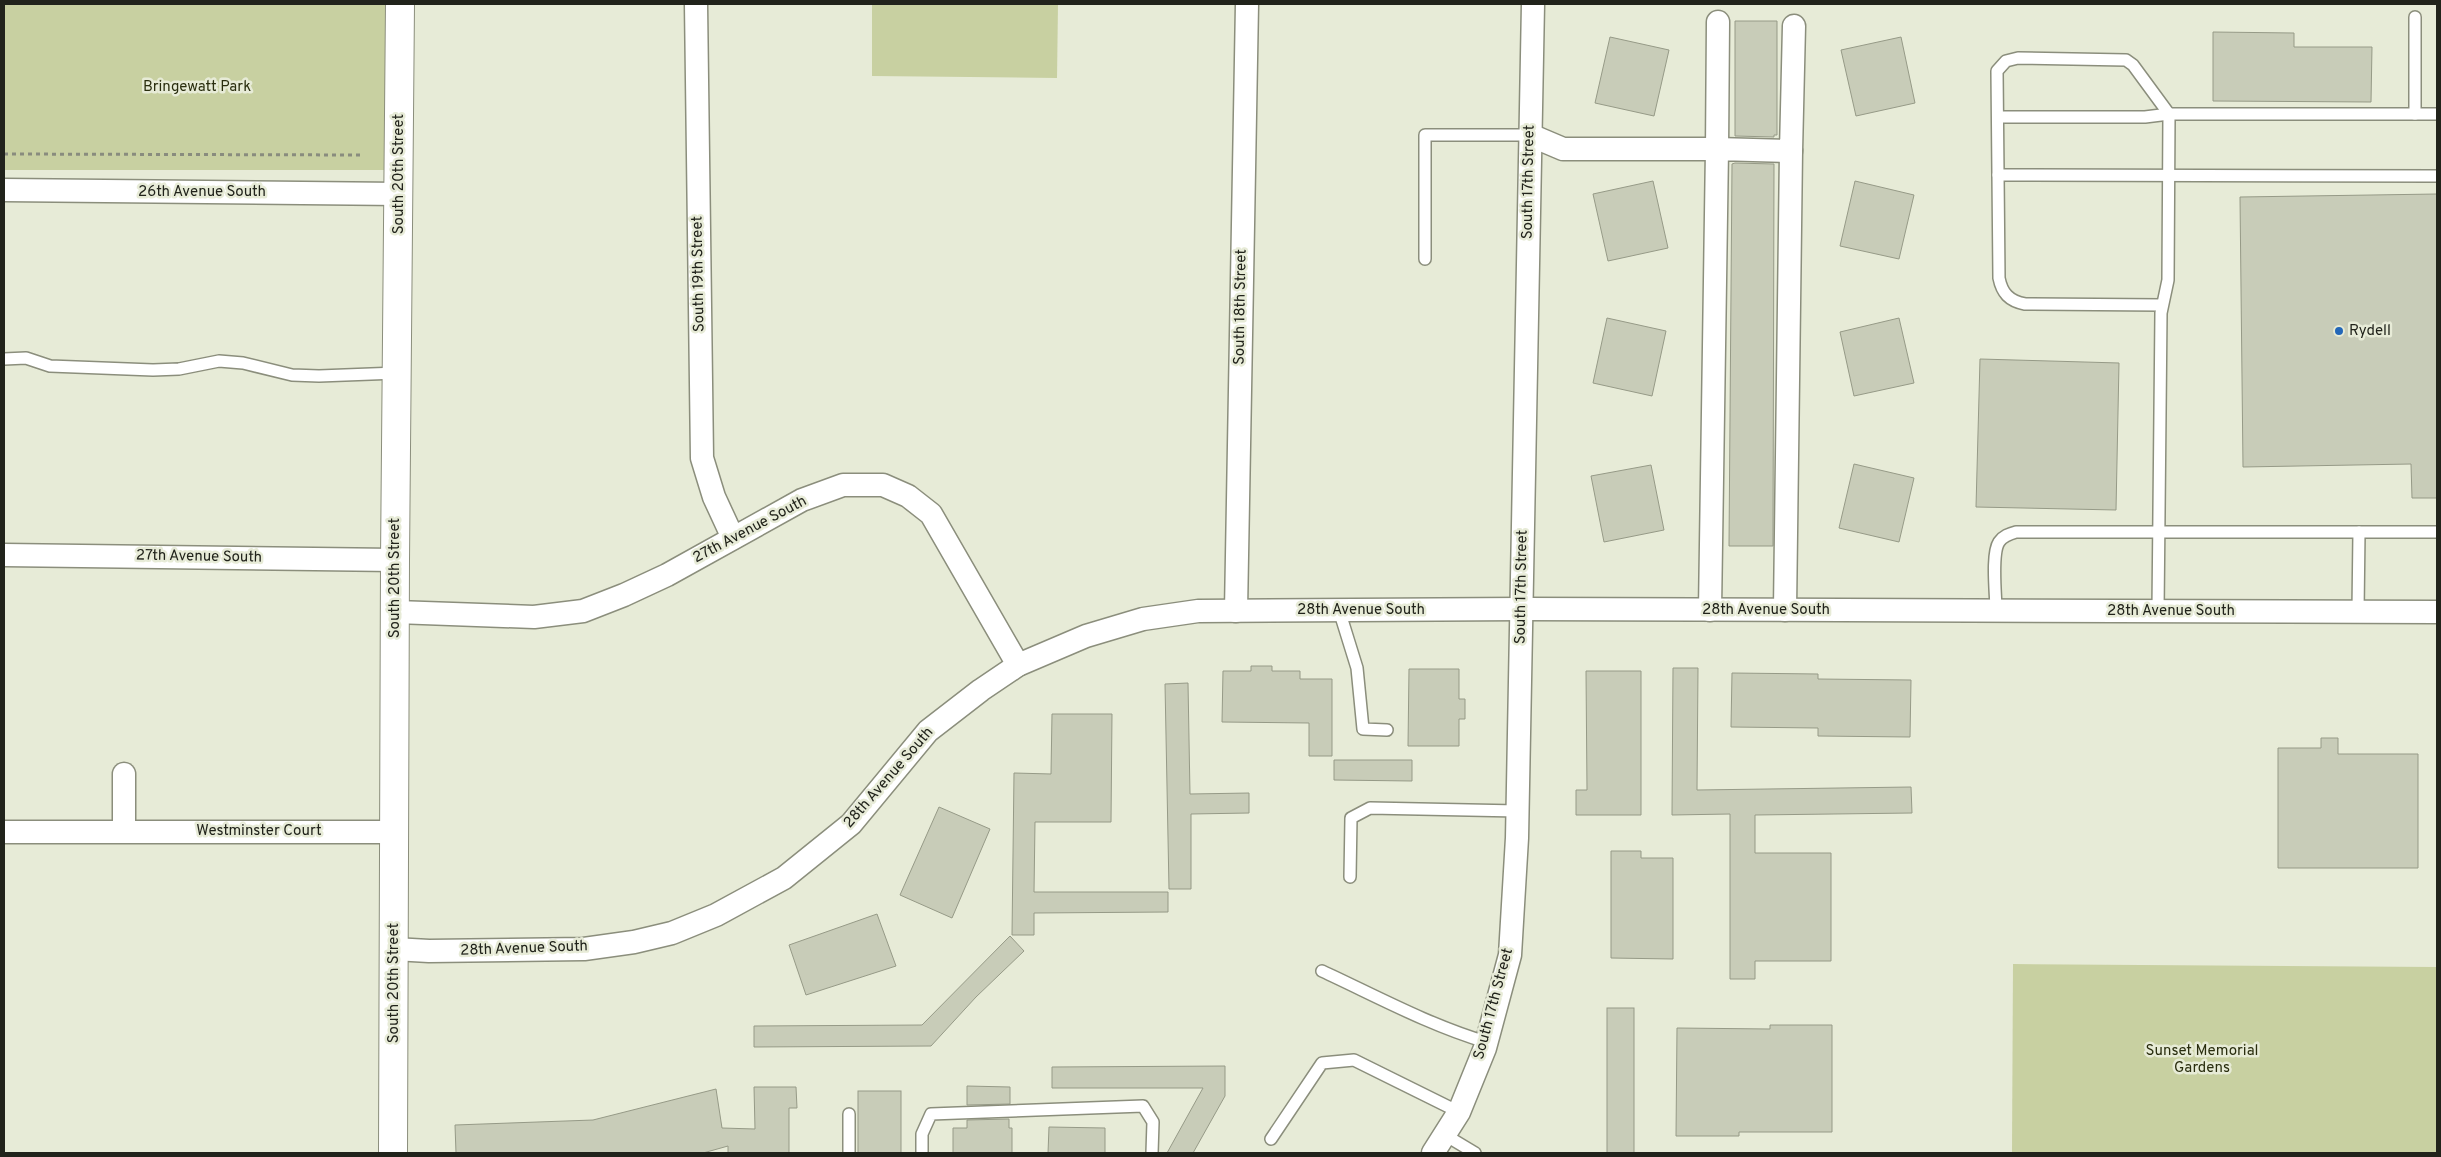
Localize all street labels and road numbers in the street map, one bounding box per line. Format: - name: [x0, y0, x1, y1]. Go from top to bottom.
- street label: South 20th Street: [390, 114, 409, 234]
- street label: South 17th Street: [1519, 125, 1539, 239]
- street label: 26th Avenue South: [138, 183, 266, 202]
- street label: South 19th Street: [688, 216, 710, 332]
- street label: South 18th Street: [1230, 249, 1252, 365]
- street label: 27th Avenue South: [690, 492, 810, 568]
- street label: South 20th Street: [386, 518, 405, 638]
- street label: South 17th Street: [1512, 530, 1532, 644]
- street label: 27th Avenue South: [136, 546, 262, 568]
- street label: 28th Avenue South: [1297, 601, 1425, 620]
- street label: 28th Avenue South: [1702, 601, 1830, 620]
- street label: 28th Avenue South: [2107, 602, 2235, 621]
- street label: 28th Avenue South: [840, 724, 938, 832]
- street label: Westminster Court: [196, 822, 322, 841]
- street label: South 20th Street: [385, 923, 404, 1043]
- street label: 28th Avenue South: [460, 937, 588, 961]
- street label: South 17th Street: [1470, 946, 1518, 1062]

